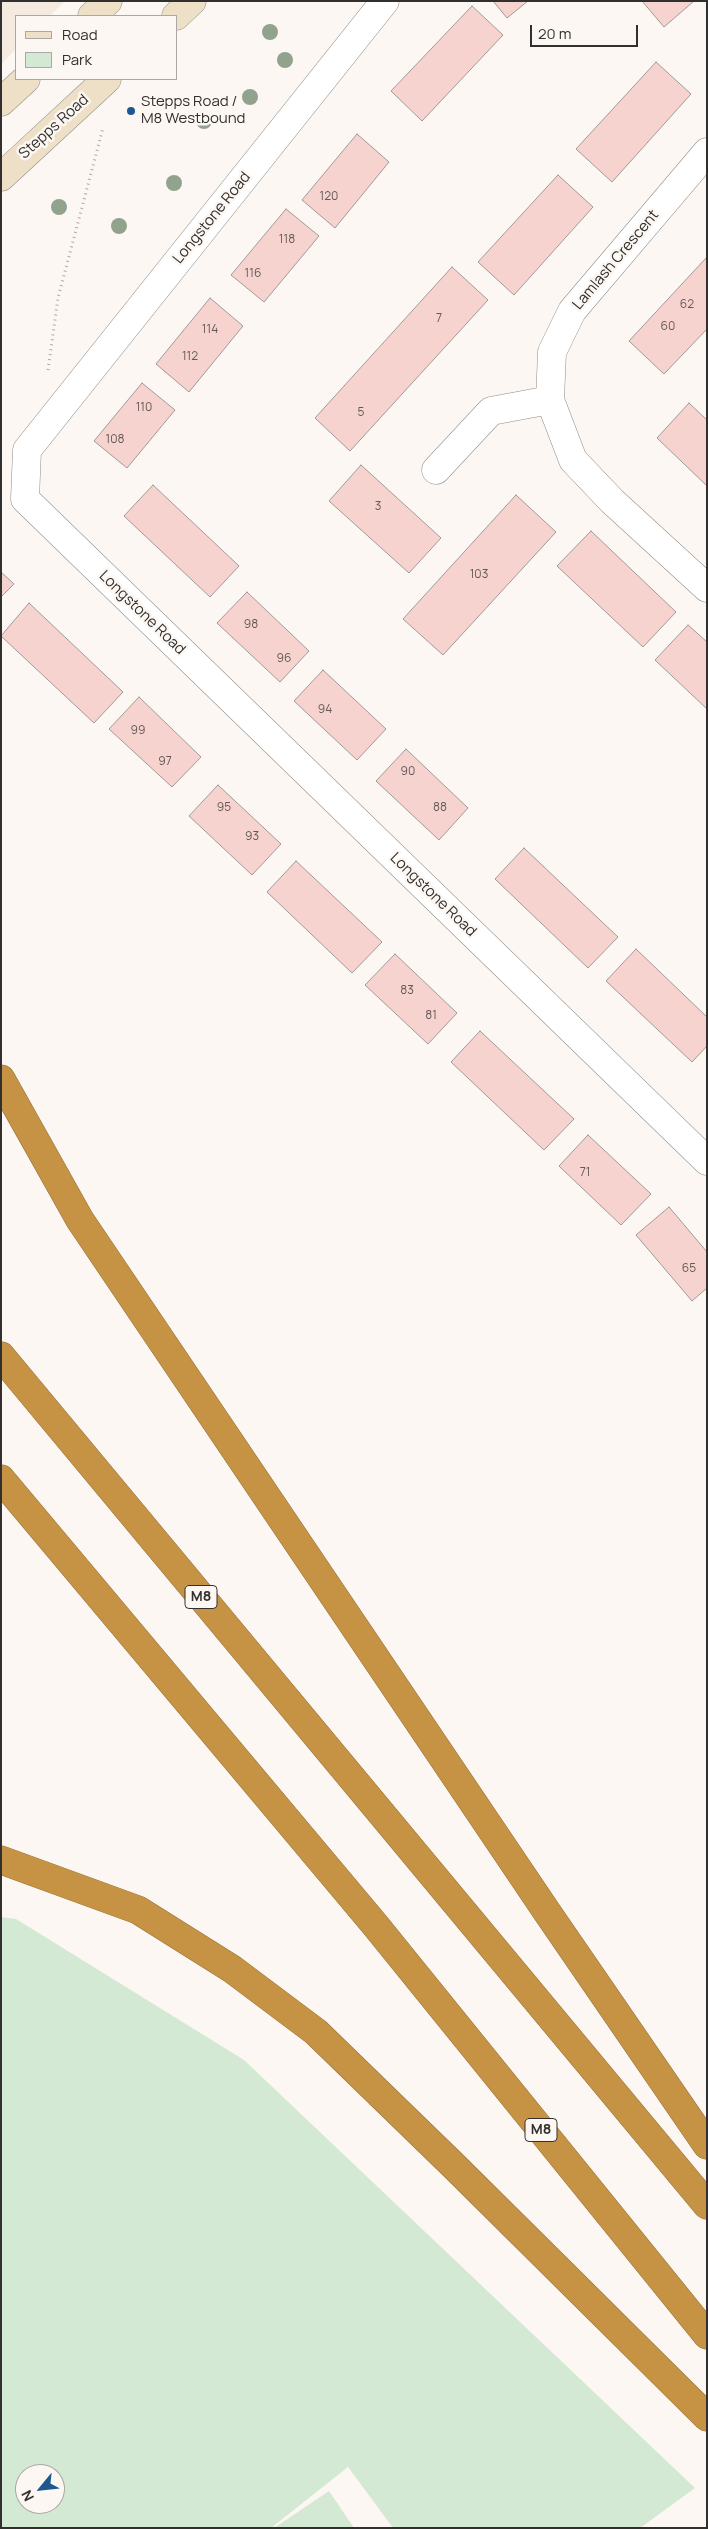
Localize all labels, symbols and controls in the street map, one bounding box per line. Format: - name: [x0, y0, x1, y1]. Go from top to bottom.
- legend: [15, 15, 178, 80]
- scale bar: [533, 15, 640, 47]
- text: 20 m: [538, 23, 571, 44]
- text: Road: [62, 24, 98, 45]
- text: Park: [62, 49, 92, 70]
- street label: Stepps Road: [15, 91, 93, 163]
- place label: Stepps Road / M8 Westbound: [141, 93, 246, 128]
- marker: Stepps Road / M8 Westbound: [125, 105, 137, 117]
- street label: Longstone Road: [169, 168, 255, 268]
- house number: 120: [320, 190, 338, 204]
- street label: Lamlash Crescent: [569, 207, 663, 313]
- house number: 118: [279, 233, 295, 247]
- house number: 116: [245, 267, 261, 281]
- house number: 62: [680, 298, 694, 312]
- house number: 7: [436, 312, 442, 326]
- house number: 60: [661, 320, 675, 334]
- house number: 114: [202, 323, 218, 337]
- house number: 112: [182, 350, 198, 364]
- house number: 110: [136, 401, 152, 415]
- house number: 5: [358, 406, 364, 420]
- house number: 108: [106, 433, 124, 447]
- house number: 3: [375, 500, 381, 514]
- street label: Longstone Road: [95, 567, 189, 659]
- house number: 103: [470, 568, 488, 582]
- house number: 98: [244, 618, 258, 632]
- house number: 96: [277, 652, 291, 666]
- house number: 94: [318, 703, 332, 717]
- house number: 99: [131, 724, 145, 738]
- house number: 97: [158, 755, 172, 769]
- house number: 90: [401, 765, 415, 779]
- house number: 95: [217, 801, 231, 815]
- house number: 88: [433, 801, 447, 815]
- house number: 93: [245, 830, 259, 844]
- street label: Longstone Road: [386, 849, 480, 941]
- house number: 83: [400, 984, 414, 998]
- house number: 81: [425, 1009, 437, 1023]
- house number: 71: [580, 1166, 590, 1180]
- house number: 65: [682, 1262, 696, 1276]
- road number: M8: [185, 1585, 217, 1608]
- road number: M8: [525, 2118, 557, 2142]
- north arrow: [15, 2464, 65, 2514]
- text: N: [16, 2487, 38, 2505]

